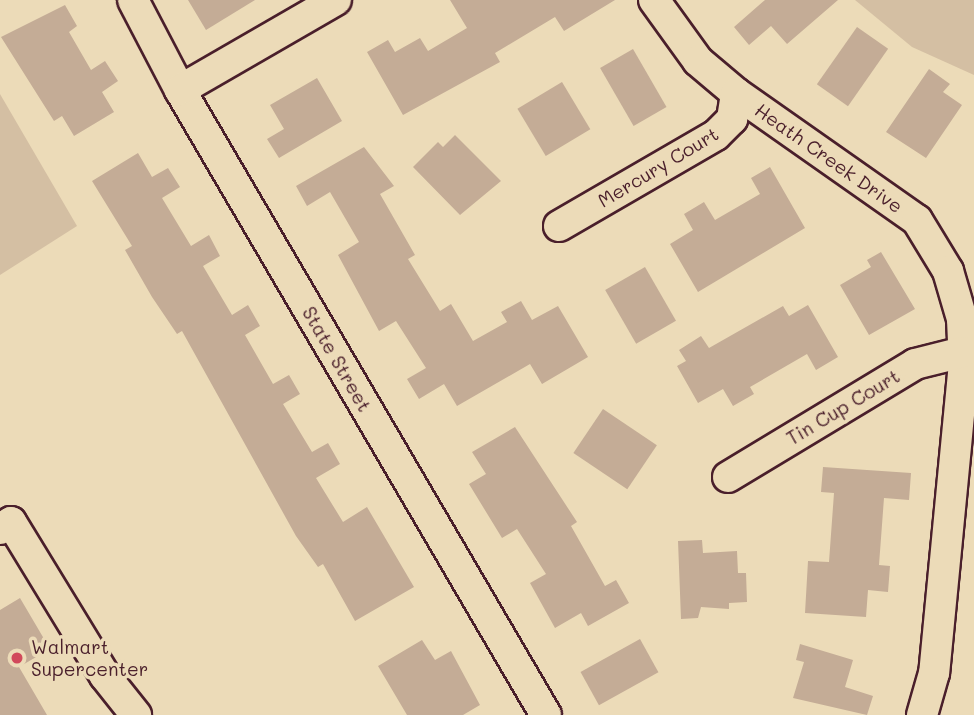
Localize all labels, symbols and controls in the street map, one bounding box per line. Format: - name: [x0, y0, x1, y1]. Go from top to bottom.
- street label: Heath Creek Drive: [751, 98, 907, 218]
- street label: Mercury Court: [594, 122, 722, 212]
- street label: State Street: [298, 302, 376, 416]
- street label: Tin Cup Court: [782, 364, 904, 450]
- place label: Walmart Supercenter: [31, 636, 148, 680]
- marker: Walmart Supercenter: [9, 650, 25, 666]

